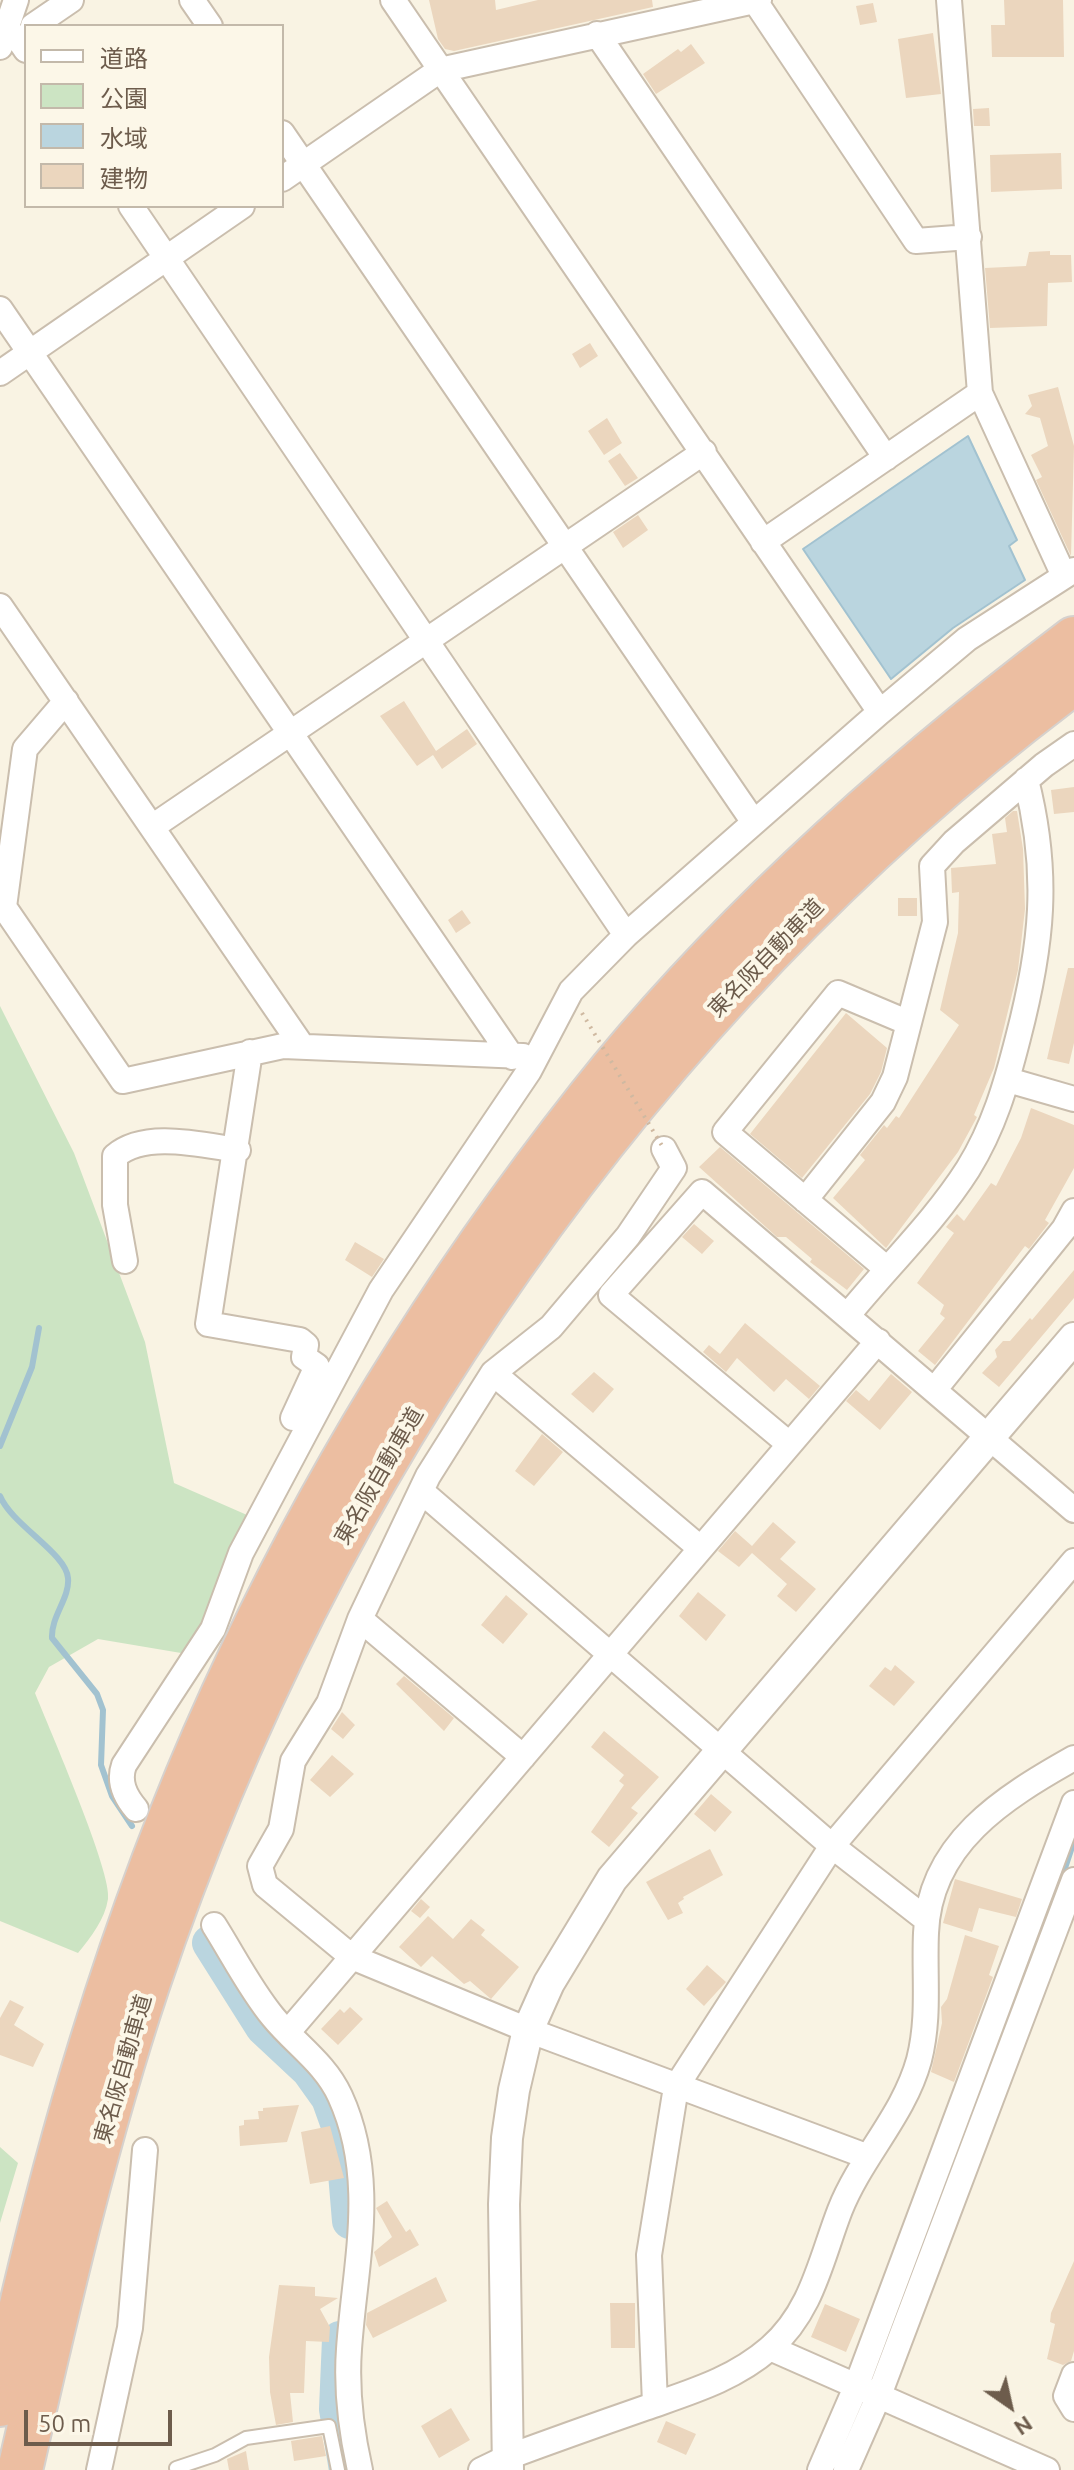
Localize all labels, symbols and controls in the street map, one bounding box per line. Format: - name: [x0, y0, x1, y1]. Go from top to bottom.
- legend: [24, 24, 284, 208]
- text: 道路: [100, 45, 148, 72]
- text: 公園: [100, 85, 148, 112]
- text: 水域: [100, 125, 148, 152]
- text: 建物: [100, 165, 148, 192]
- street label: 東名阪自動車道: [703, 893, 829, 1023]
- street label: 東名阪自動車道: [329, 1403, 429, 1549]
- street label: 東名阪自動車道: [89, 1991, 157, 2147]
- north arrow: [970, 2366, 1050, 2446]
- scale bar: [28, 2394, 176, 2444]
- text: 50 m: [38, 2410, 91, 2437]
- text: N: [1010, 2411, 1038, 2441]

